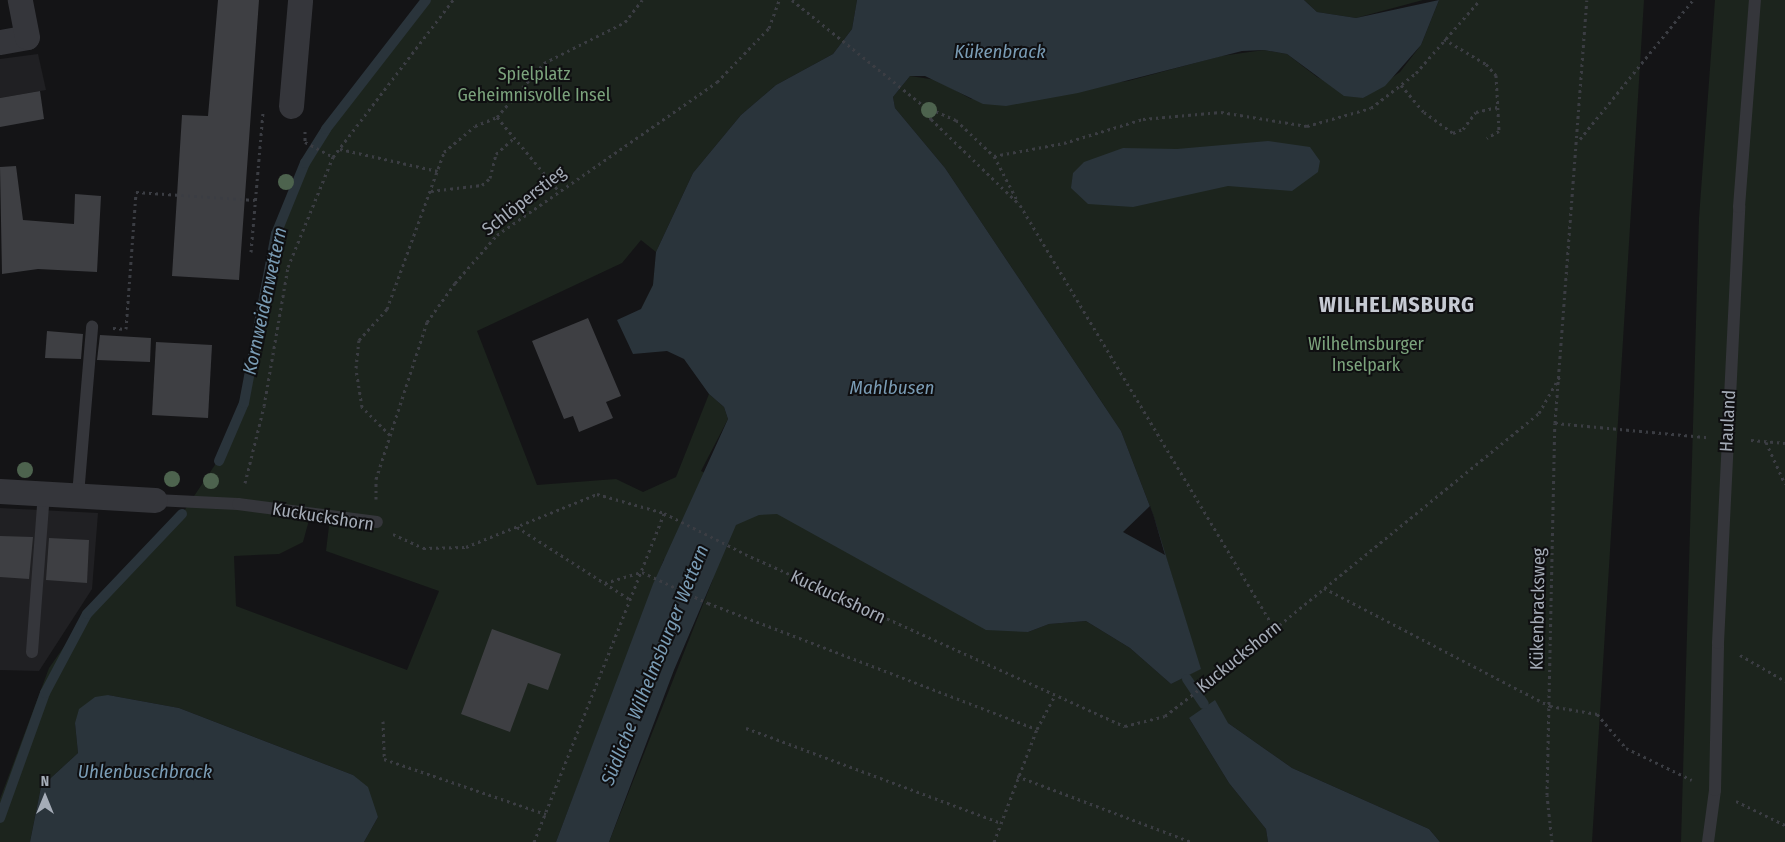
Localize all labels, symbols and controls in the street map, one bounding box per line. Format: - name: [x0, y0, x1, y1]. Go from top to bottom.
- water label: Kükenbrack: [954, 41, 1046, 63]
- park label: Spielplatz Geheimnisvolle Insel: [458, 64, 610, 106]
- street label: Schlöperstieg: [478, 162, 570, 240]
- water label: Kornweidenwettern: [238, 225, 292, 377]
- district label: WILHELMSBURG: [1317, 292, 1477, 318]
- park label: Wilhelmsburger Inselpark: [1308, 334, 1424, 376]
- water label: Mahlbusen: [849, 377, 935, 399]
- street label: Hauland: [1716, 390, 1740, 452]
- street label: Kuckuckshorn: [271, 498, 375, 536]
- water label: Südliche Wilhelmsburger Wettern: [596, 542, 714, 788]
- street label: Kükenbracksweg: [1526, 548, 1550, 670]
- street label: Kuckuckshorn: [787, 566, 889, 628]
- street label: Kuckuckshorn: [1192, 616, 1286, 698]
- water label: Uhlenbuschbrack: [78, 761, 212, 783]
- north arrow: [20, 772, 70, 822]
- text: N: [41, 773, 49, 790]

